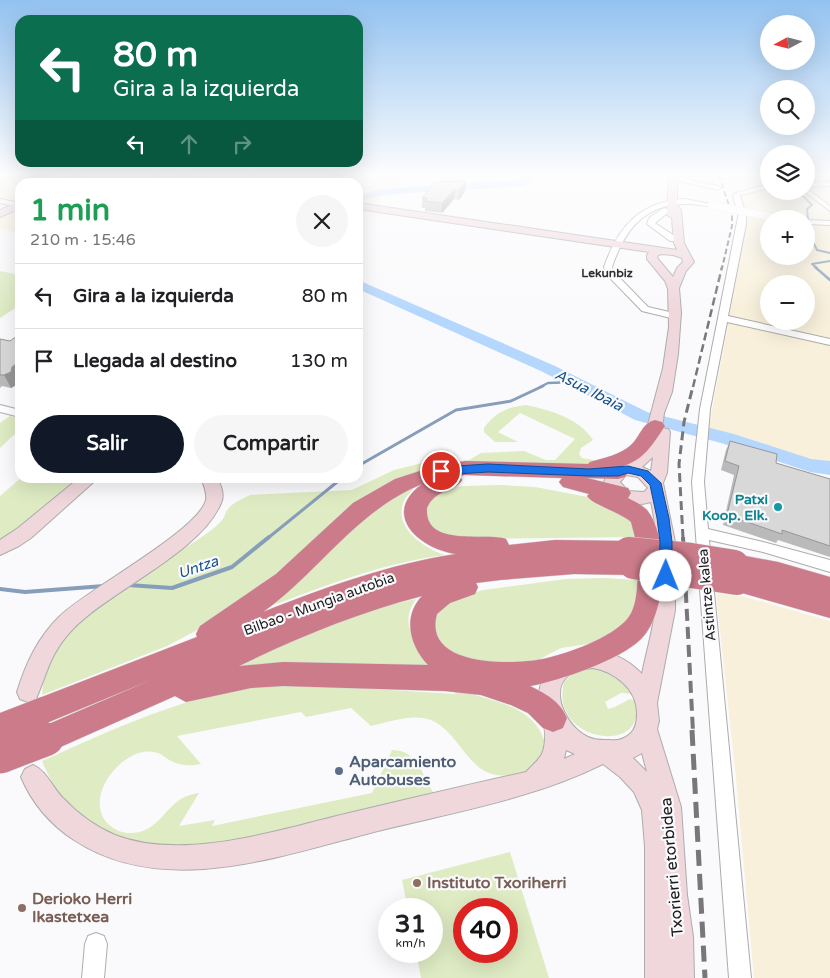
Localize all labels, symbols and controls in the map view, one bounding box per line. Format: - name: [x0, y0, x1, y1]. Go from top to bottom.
- north arrow: [760, 15, 815, 70]
- map controls: [760, 15, 815, 330]
- text: 80 m: [113, 34, 198, 76]
- icon: left: [30, 35, 95, 100]
- text: Gira a la izquierda: [113, 76, 299, 102]
- button: search: [760, 80, 815, 135]
- icon: left: [122, 130, 150, 158]
- icon: ahead: [175, 130, 203, 158]
- icon: right: [228, 130, 256, 158]
- button: layers: [760, 145, 815, 200]
- text: 1 min: [30, 192, 110, 229]
- button: close: [296, 195, 348, 247]
- button: +: [760, 210, 815, 265]
- text: 210 m · 15:46: [30, 230, 136, 250]
- district label: Lekunbiz: [581, 266, 633, 280]
- button: −: [760, 275, 815, 330]
- icon: left: [30, 282, 58, 310]
- text: Gira a la izquierda: [73, 285, 234, 307]
- text: 80 m: [302, 285, 348, 307]
- icon: arrive: [30, 347, 58, 375]
- text: Llegada al destino: [73, 350, 237, 372]
- text: 130 m: [290, 350, 348, 372]
- water label: Asua Ibaia: [552, 365, 627, 415]
- button: Salir: [30, 415, 184, 473]
- button: Compartir: [194, 415, 348, 473]
- pin: [420, 450, 462, 492]
- icon: arrive: [427, 457, 455, 485]
- place label: Patxi Koop. Elk.: [702, 491, 768, 524]
- marker: Patxi Koop. Elk.: [772, 501, 784, 513]
- street label: Astintze kalea: [694, 548, 720, 642]
- position arrow: [639, 549, 691, 601]
- water label: Untza: [175, 552, 221, 582]
- street label: Bilbao - Mungia autobia: [241, 569, 397, 639]
- place label: Aparcamiento Autobuses: [349, 752, 457, 790]
- marker: Aparcamiento Autobuses: [333, 765, 345, 777]
- street label: Txorierri etorbidea: [656, 797, 688, 937]
- place label: Instituto Txoriherri: [427, 873, 567, 893]
- marker: Instituto Txoriherri: [411, 877, 423, 889]
- place label: Derioko Herri Ikastetxea: [32, 889, 132, 927]
- speed limit sign: 40: [453, 898, 518, 963]
- marker: Derioko Herri Ikastetxea: [16, 902, 28, 914]
- text: 31: [395, 909, 426, 939]
- text: km/h: [395, 936, 426, 950]

